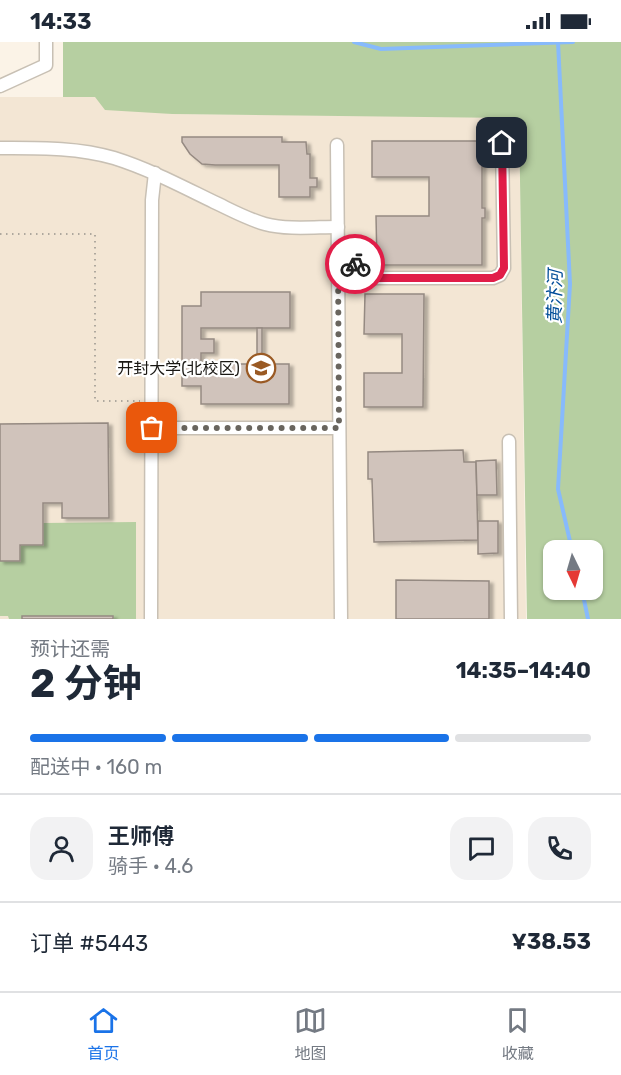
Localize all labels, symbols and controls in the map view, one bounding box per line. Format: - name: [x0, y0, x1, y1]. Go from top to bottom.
- text: 14:33: [30, 8, 91, 35]
- pin: [476, 117, 527, 168]
- icon: home: [485, 126, 518, 159]
- courier: [325, 234, 385, 294]
- icon: bike: [339, 248, 372, 281]
- water label: 黄汴河: [544, 267, 567, 324]
- school or university icon: 开封大学(北校区): [245, 352, 277, 384]
- place label: 开封大学(北校区): [117, 359, 240, 378]
- pin: [126, 402, 177, 453]
- icon: bag: [135, 411, 168, 444]
- north arrow: [543, 540, 603, 600]
- map controls: [543, 540, 603, 600]
- text: 预计还需: [30, 637, 110, 661]
- text: 14:35–14:40: [456, 657, 591, 684]
- text: 2 分钟: [30, 661, 142, 707]
- text: 配送中 · 160 m: [30, 755, 162, 779]
- button: person: [30, 817, 93, 880]
- button: chat: [450, 817, 513, 880]
- button: phone: [528, 817, 591, 880]
- text: 王师傅: [108, 823, 174, 850]
- text: 骑手 · 4.6: [108, 854, 193, 878]
- text: ¥38.53: [512, 928, 591, 955]
- text: 订单 #5443: [30, 930, 148, 957]
- tab: 首页: [87, 1004, 120, 1064]
- tab: 地图: [294, 1004, 327, 1064]
- tab: 收藏: [501, 1004, 534, 1064]

